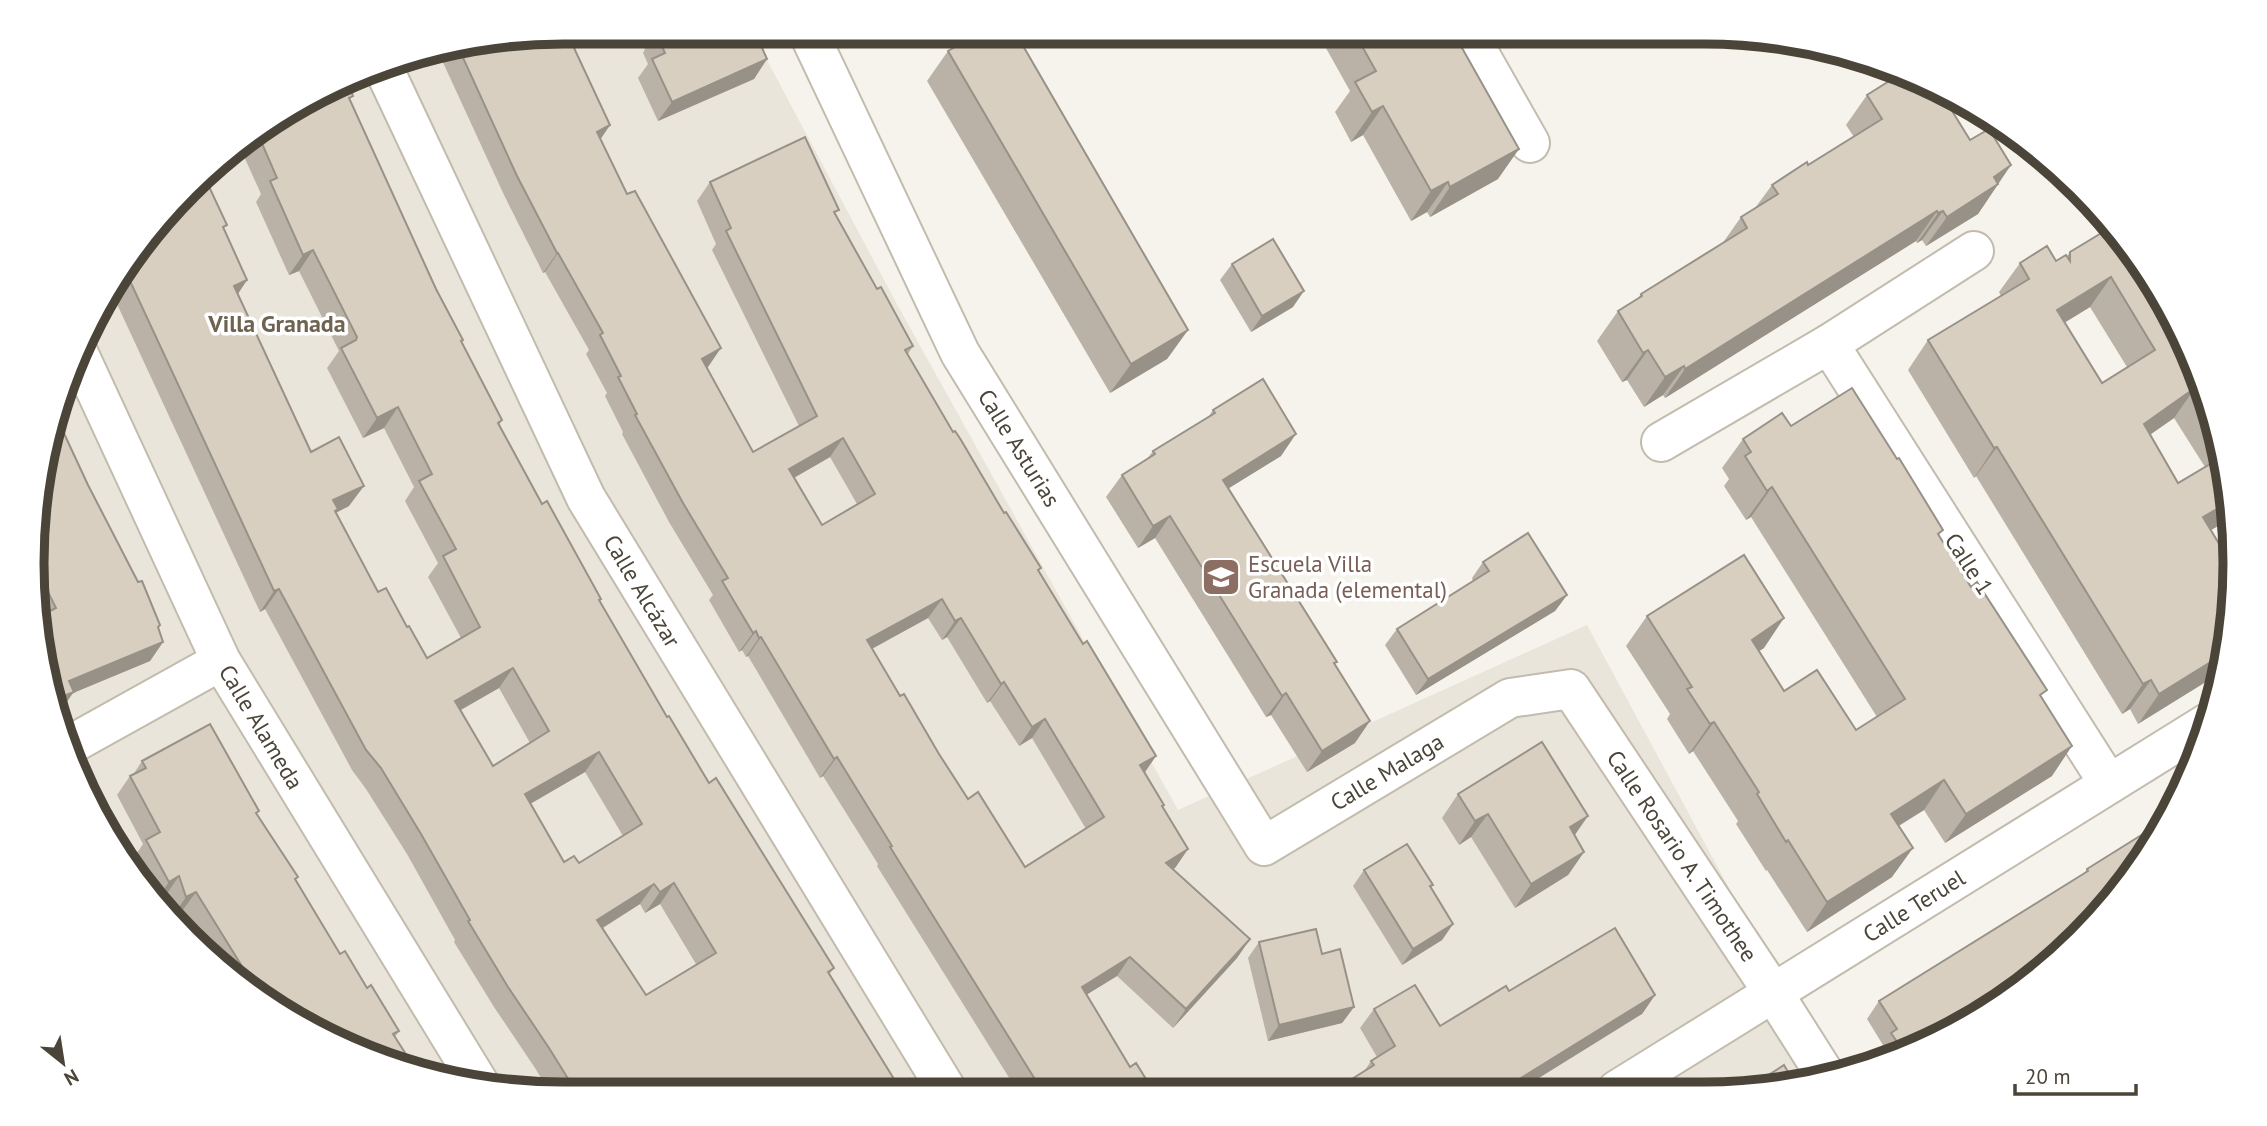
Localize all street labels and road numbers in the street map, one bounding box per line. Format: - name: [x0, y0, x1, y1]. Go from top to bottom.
- street label: Calle Asturias: [972, 384, 1067, 512]
- street label: Calle 1: [1939, 527, 2000, 600]
- street label: Calle Alcázar: [598, 529, 687, 652]
- street label: Calle Alameda: [213, 659, 310, 794]
- street label: Calle Malaga: [1325, 726, 1449, 817]
- street label: Calle Rosario A. Timothee: [1601, 744, 1764, 967]
- street label: Calle Teruel: [1857, 863, 1970, 948]

